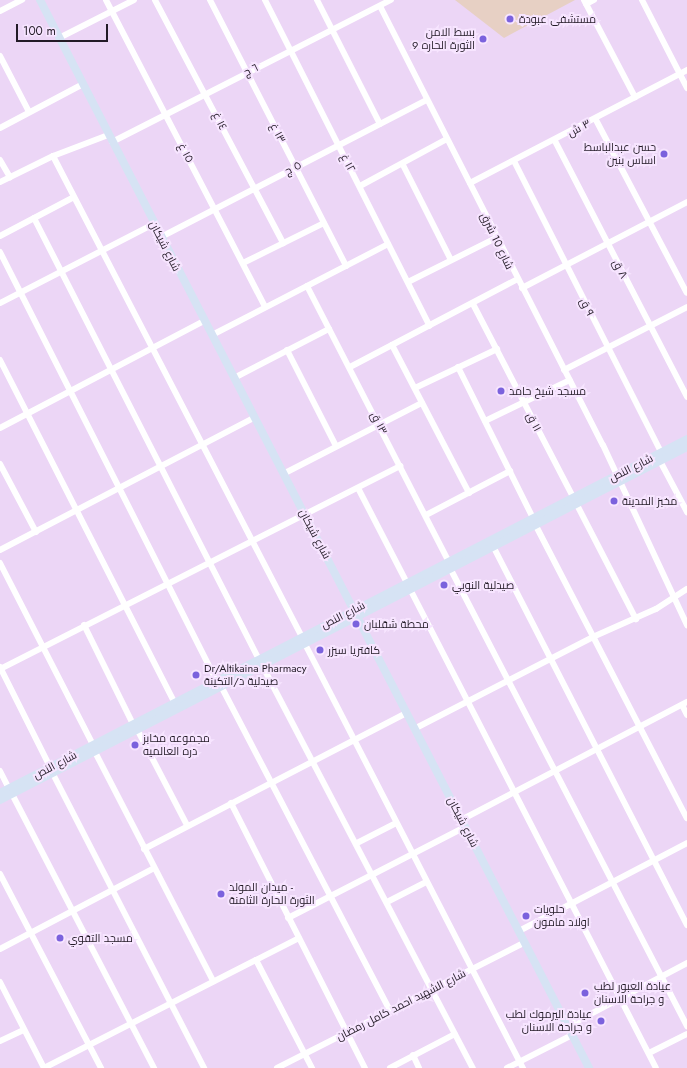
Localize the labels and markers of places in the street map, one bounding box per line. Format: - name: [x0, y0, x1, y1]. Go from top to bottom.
- place label: مستشفى عبودة: [519, 12, 596, 26]
- marker: مستشفى عبودة: [504, 13, 516, 25]
- place label: بسط الامن الثورة الحاره 9: [412, 26, 475, 52]
- marker: بسط الامن الثورة الحاره 9: [478, 34, 488, 44]
- place label: حسن عبدالباسط اساس بنين: [584, 141, 656, 167]
- marker: حسن عبدالباسط اساس بنين: [659, 149, 669, 159]
- place label: مسجد شيخ حامد: [509, 384, 586, 398]
- marker: مسجد شيخ حامد: [496, 386, 506, 396]
- place label: مخبز المدينة: [622, 494, 677, 508]
- marker: مخبز المدينة: [609, 496, 619, 506]
- place label: صيدلية النوبي: [452, 578, 514, 592]
- marker: صيدلية النوبي: [439, 580, 449, 590]
- place label: محطة شقلبان: [364, 617, 429, 631]
- marker: محطة شقلبان: [351, 619, 361, 629]
- place label: كافتريا سيزر: [328, 643, 380, 657]
- marker: كافتريا سيزر: [315, 645, 325, 655]
- place label: Dr/Altikaina Pharmacy صيدلية د/التكينة: [204, 662, 307, 688]
- marker: Dr/Altikaina Pharmacy صيدلية د/التكينة: [191, 670, 201, 680]
- place label: مجموعه مخابز دره العالميه: [143, 732, 210, 758]
- marker: مجموعه مخابز دره العالميه: [130, 740, 140, 750]
- place label: ميدان المولد - الثورة الحارة الثامنة: [229, 881, 315, 907]
- marker: ميدان المولد - الثورة الحارة الثامنة: [216, 889, 226, 899]
- place label: حلويات اولاد مامون: [534, 903, 590, 929]
- marker: حلويات اولاد مامون: [521, 911, 531, 921]
- place label: مسجد التقوي: [68, 931, 133, 945]
- marker: مسجد التقوي: [55, 933, 65, 943]
- place label: عيادة العبور لطب و جراحة الاسنان: [594, 980, 671, 1006]
- marker: عيادة العبور لطب و جراحة الاسنان: [579, 987, 591, 999]
- place label: عيادة اليرموك لطب و جراحة الاسنان: [506, 1008, 592, 1034]
- marker: عيادة اليرموك لطب و جراحة الاسنان: [595, 1015, 607, 1027]

